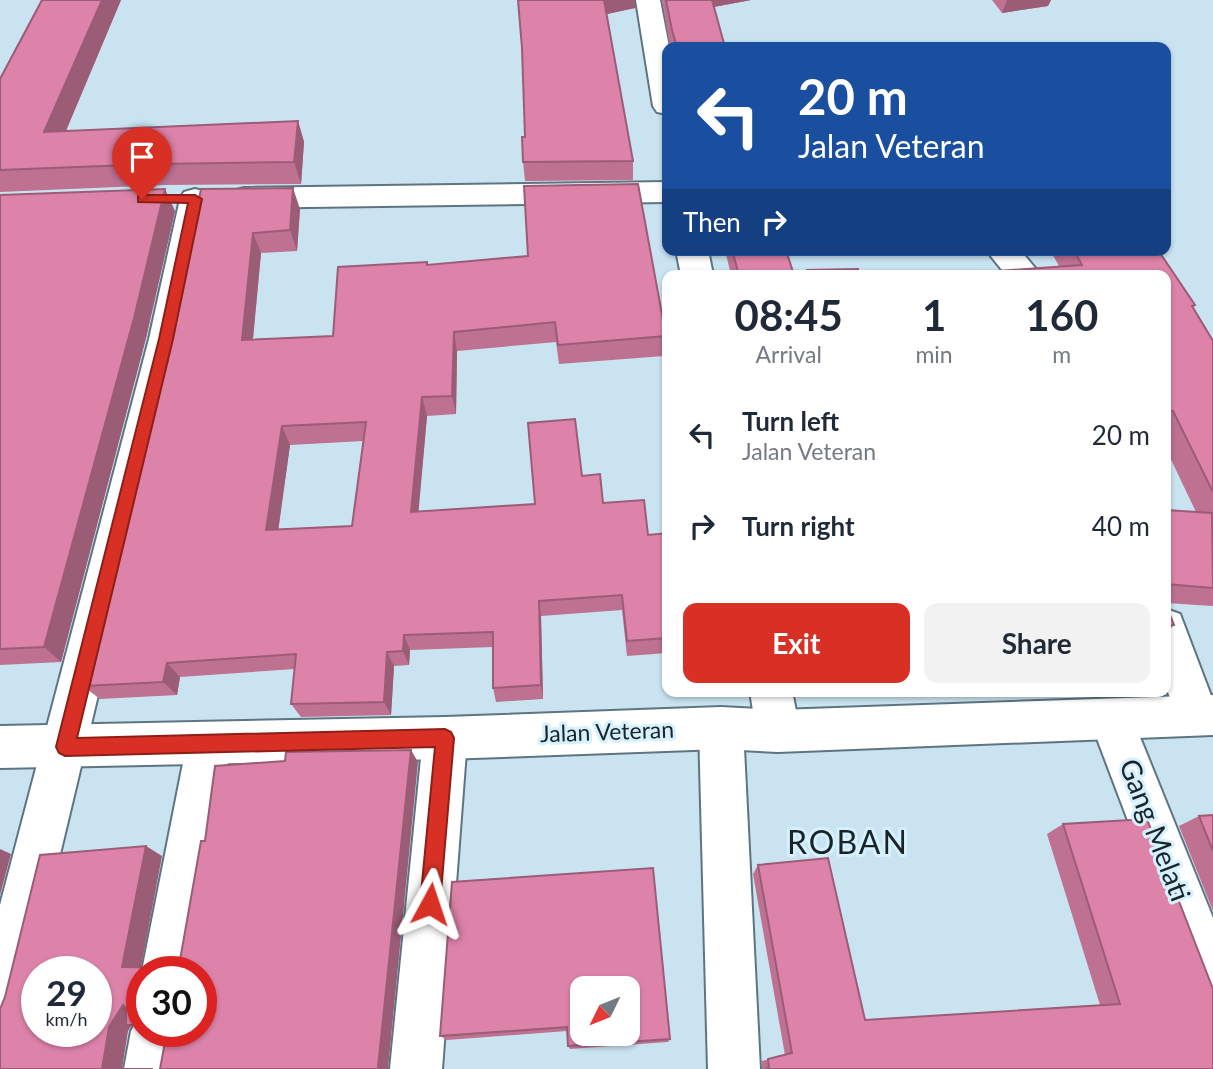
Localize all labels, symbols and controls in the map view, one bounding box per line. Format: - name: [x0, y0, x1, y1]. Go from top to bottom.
- text: 20 m: [798, 67, 908, 125]
- icon: left: [683, 70, 774, 161]
- text: Jalan Veteran: [798, 126, 985, 165]
- pin: [112, 127, 172, 199]
- icon: arrive: [123, 138, 161, 176]
- icon: right: [755, 203, 793, 241]
- text: Then: [683, 206, 741, 238]
- text: 08:45: [735, 290, 843, 340]
- text: 1: [922, 290, 946, 340]
- text: 160: [1025, 290, 1098, 340]
- text: Arrival: [756, 340, 822, 368]
- text: min: [915, 340, 953, 368]
- text: m: [1052, 340, 1071, 368]
- text: Turn left: [742, 405, 839, 437]
- icon: left: [683, 416, 721, 454]
- text: 20 m: [1092, 419, 1150, 451]
- text: Jalan Veteran: [742, 437, 876, 465]
- icon: right: [683, 507, 721, 545]
- text: Turn right: [742, 510, 855, 542]
- text: 40 m: [1092, 510, 1150, 542]
- button: Exit: [683, 603, 910, 683]
- button: Share: [924, 603, 1150, 683]
- street label: Jalan Veteran: [539, 715, 674, 747]
- street label: Gang Melati: [1113, 754, 1199, 906]
- district label: ROBAN: [787, 822, 909, 861]
- position arrow: [393, 867, 467, 941]
- speed limit sign: 30: [126, 956, 217, 1047]
- text: 29: [46, 971, 87, 1013]
- north arrow: [570, 976, 640, 1046]
- map controls: [570, 976, 640, 1046]
- text: km/h: [45, 1008, 88, 1030]

